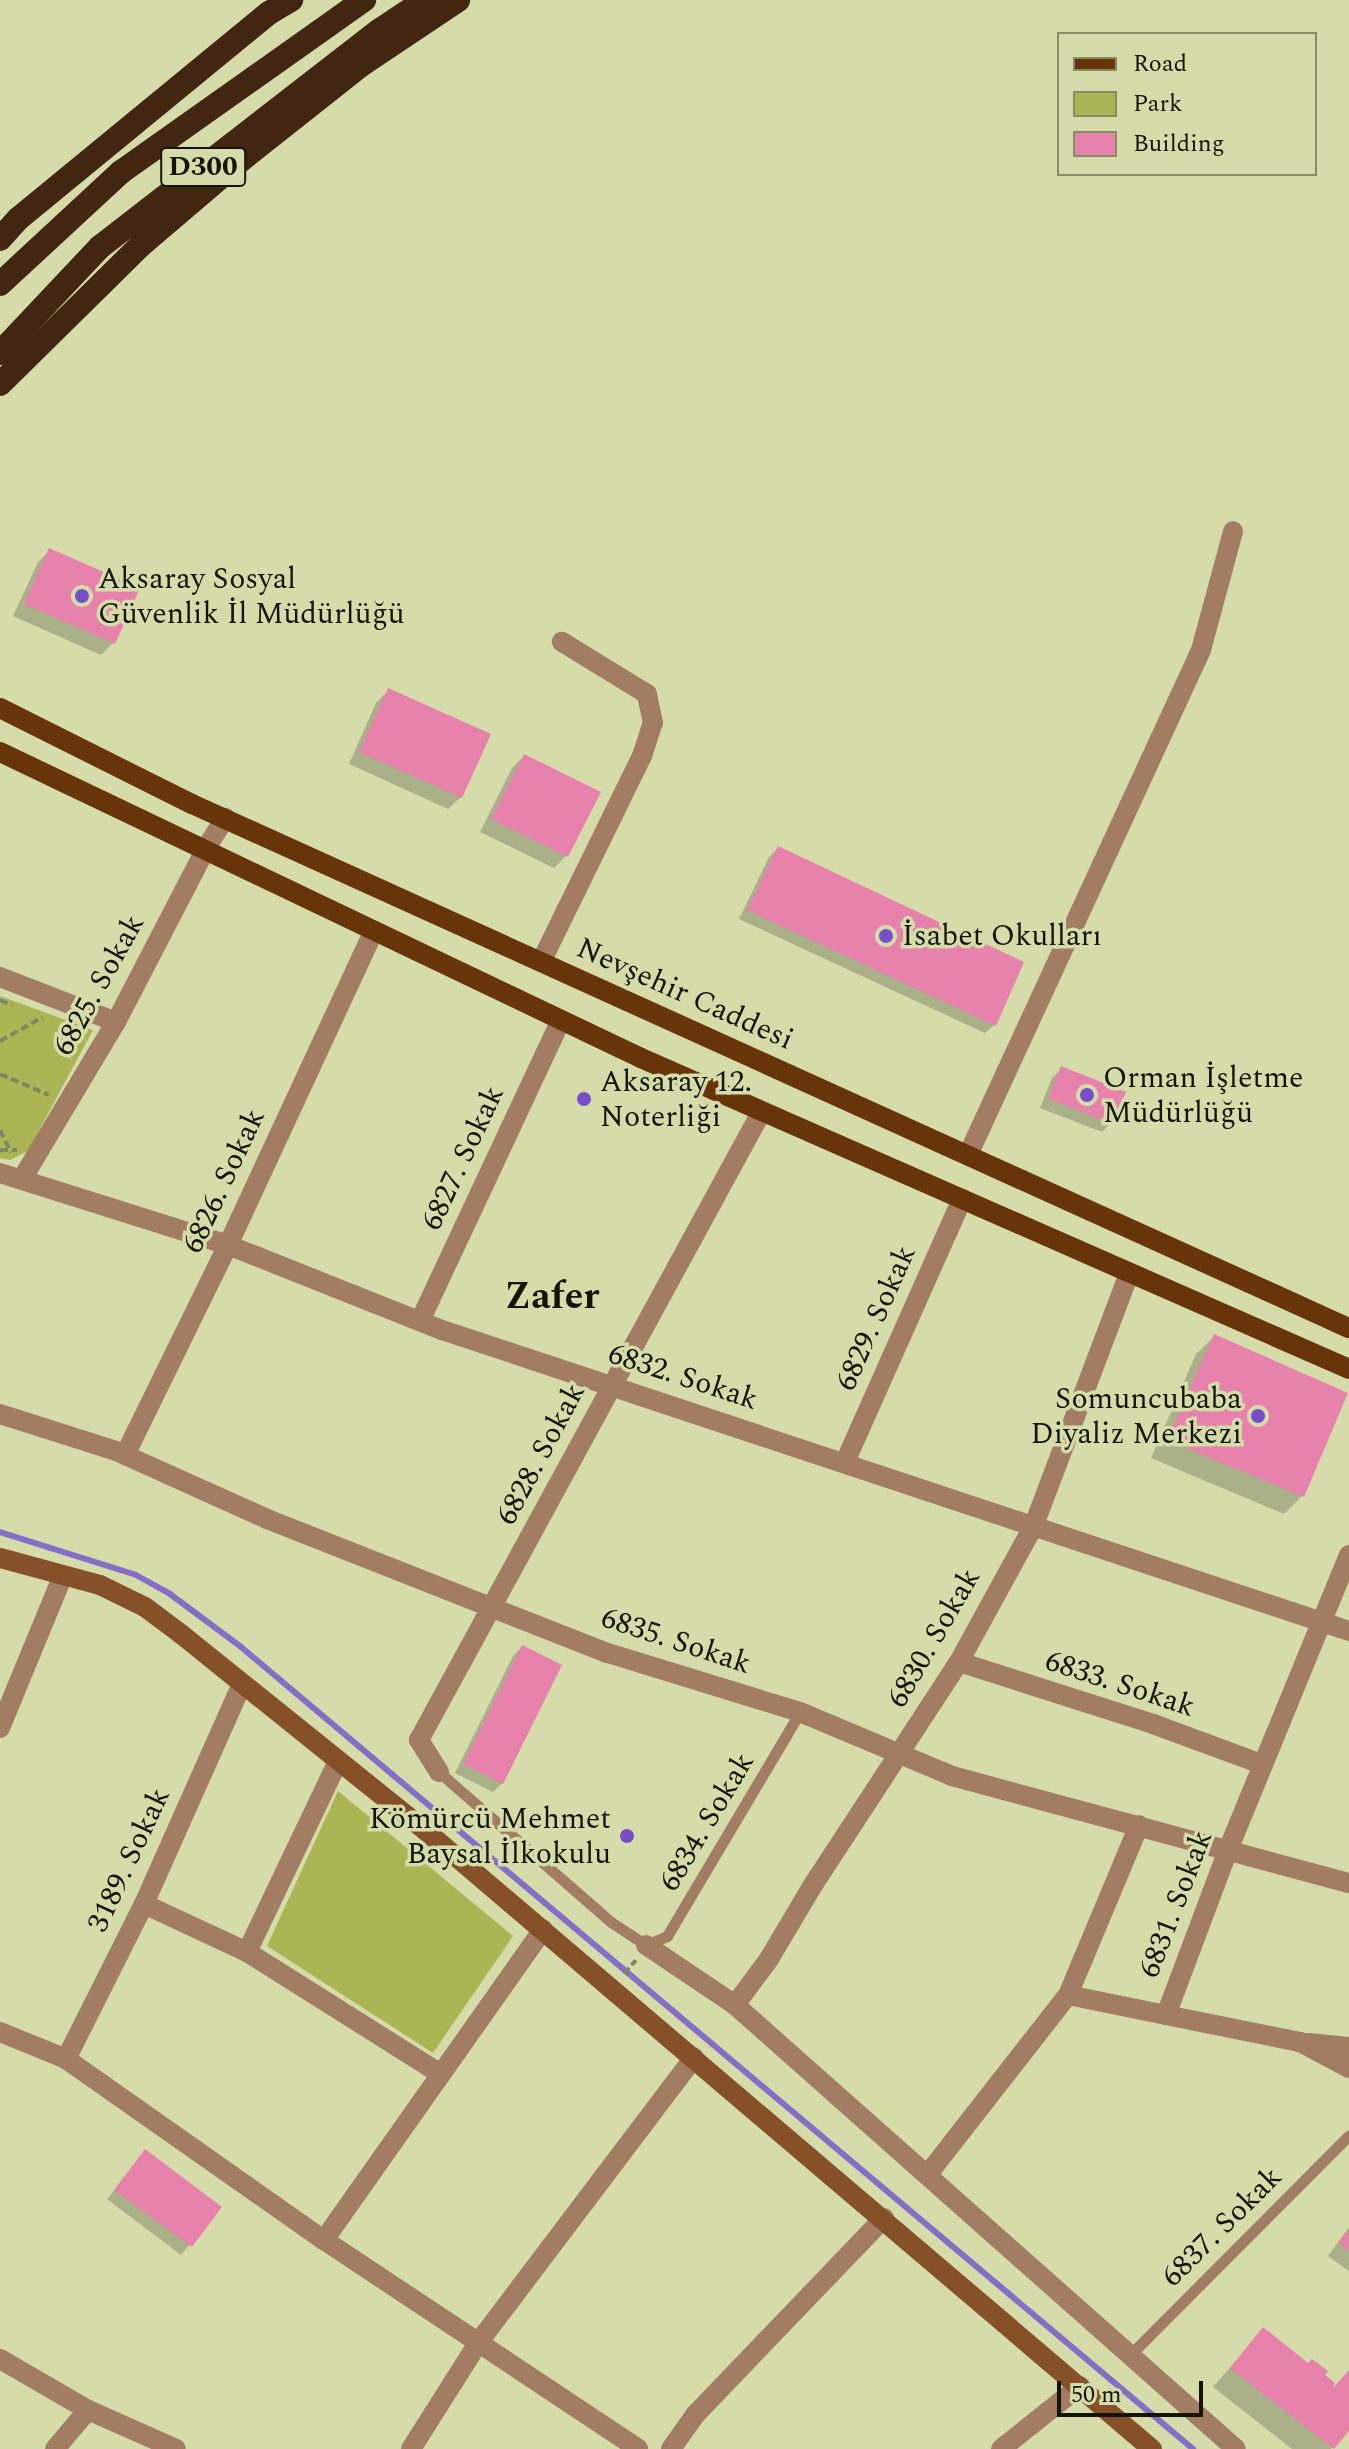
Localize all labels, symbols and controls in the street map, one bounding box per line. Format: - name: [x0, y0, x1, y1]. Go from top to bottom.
- legend: [1057, 32, 1317, 176]
- text: Road: [1133, 46, 1187, 82]
- text: Park: [1133, 86, 1183, 122]
- text: Building: [1133, 126, 1225, 162]
- road number: D300: [159, 143, 247, 191]
- place label: Aksaray Sosyal Güvenlik İl Müdürlüğü: [98, 561, 405, 632]
- marker: Aksaray Sosyal Güvenlik İl Müdürlüğü: [73, 587, 91, 605]
- street label: 6825. Sokak: [46, 908, 152, 1062]
- place label: İsabet Okulları: [902, 918, 1102, 954]
- marker: İsabet Okulları: [877, 927, 895, 945]
- street label: Nevşehir Caddesi: [571, 930, 799, 1058]
- place label: Orman İşletme Müdürlüğü: [1103, 1060, 1304, 1130]
- place label: Aksaray 12. Noterliği: [600, 1064, 752, 1134]
- street label: 6827. Sokak: [414, 1080, 512, 1236]
- marker: Orman İşletme Müdürlüğü: [1078, 1086, 1096, 1104]
- marker: Aksaray 12. Noterliği: [575, 1090, 593, 1108]
- street label: 6826. Sokak: [175, 1103, 273, 1259]
- street label: 6829. Sokak: [828, 1240, 924, 1396]
- district label: Zafer: [505, 1275, 599, 1321]
- street label: 6832. Sokak: [604, 1336, 762, 1418]
- street label: 6828. Sokak: [489, 1377, 593, 1531]
- place label: Somuncubaba Diyaliz Merkezi: [1031, 1381, 1242, 1452]
- marker: Somuncubaba Diyaliz Merkezi: [1249, 1407, 1267, 1425]
- street label: 6830. Sokak: [880, 1562, 988, 1714]
- street label: 6835. Sokak: [597, 1600, 755, 1682]
- street label: 6833. Sokak: [1041, 1643, 1199, 1725]
- street label: 6834. Sokak: [652, 1746, 762, 1898]
- street label: 3189. Sokak: [80, 1782, 178, 1938]
- place label: Kömürcü Mehmet Baysal İlkokulu: [369, 1801, 611, 1872]
- street label: 6831. Sokak: [1131, 1825, 1221, 1983]
- marker: Kömürcü Mehmet Baysal İlkokulu: [618, 1827, 636, 1845]
- street label: 6837. Sokak: [1154, 2159, 1290, 2295]
- scale bar: [1061, 2365, 1207, 2415]
- text: 50 m: [1071, 2377, 1122, 2413]

